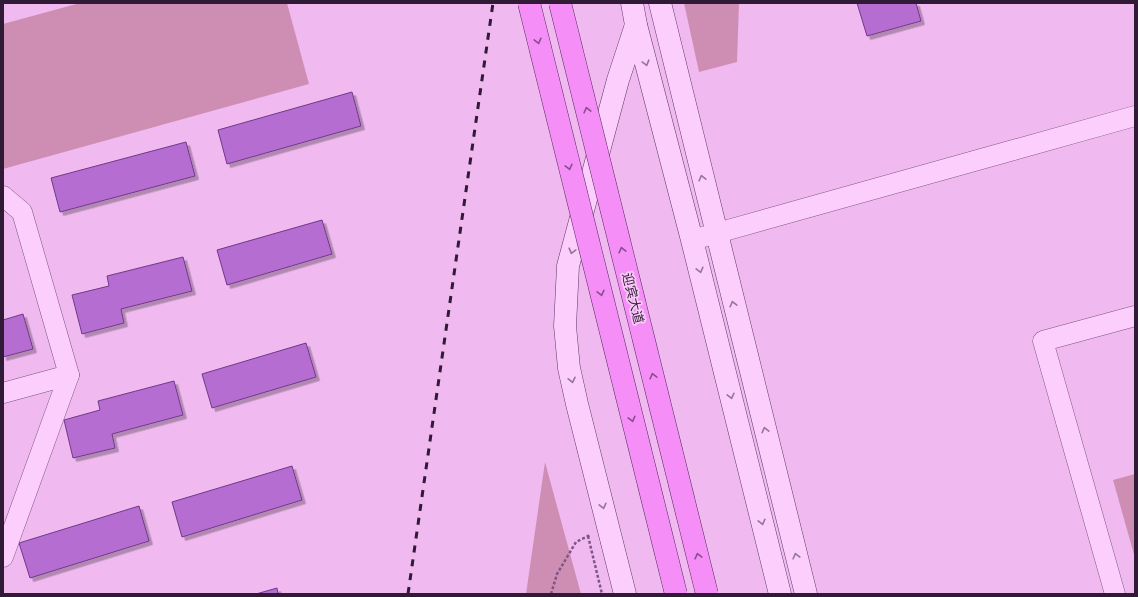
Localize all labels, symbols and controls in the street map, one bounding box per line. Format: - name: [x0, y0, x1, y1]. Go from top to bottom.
- one-way arrow: [533, 37, 542, 44]
- one-way arrow: [641, 59, 650, 66]
- one-way arrow: [583, 107, 592, 114]
- one-way arrow: [565, 164, 573, 170]
- one-way arrow: [698, 175, 707, 182]
- one-way arrow: [618, 246, 626, 253]
- one-way arrow: [568, 247, 577, 254]
- one-way arrow: [695, 267, 703, 273]
- street label: 迎宾大道: [618, 270, 650, 326]
- one-way arrow: [596, 290, 604, 296]
- one-way arrow: [730, 301, 738, 307]
- one-way arrow: [649, 372, 658, 379]
- one-way arrow: [568, 377, 576, 383]
- one-way arrow: [726, 392, 735, 399]
- one-way arrow: [628, 416, 636, 423]
- one-way arrow: [761, 427, 770, 434]
- one-way arrow: [598, 502, 607, 509]
- one-way arrow: [758, 519, 766, 526]
- one-way arrow: [694, 553, 703, 560]
- one-way arrow: [793, 553, 801, 559]

